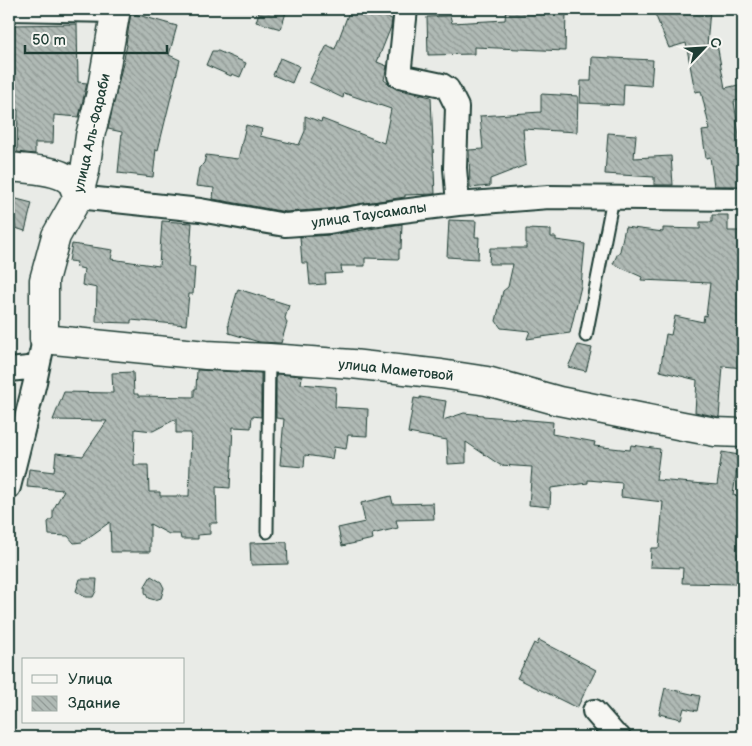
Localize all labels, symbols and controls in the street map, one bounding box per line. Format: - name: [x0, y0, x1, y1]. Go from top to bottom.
- scale bar: [25, 22, 168, 54]
- north arrow: [680, 22, 730, 72]
- text: 50 m: [32, 31, 66, 50]
- text: С: [706, 35, 725, 51]
- street label: улица Аль-Фараби: [70, 72, 114, 194]
- street label: улица Таусамалы: [310, 199, 428, 231]
- street label: улица Маметовой: [338, 356, 454, 384]
- legend: [22, 658, 185, 724]
- text: Улица: [68, 670, 113, 689]
- text: Здание: [68, 694, 120, 713]

